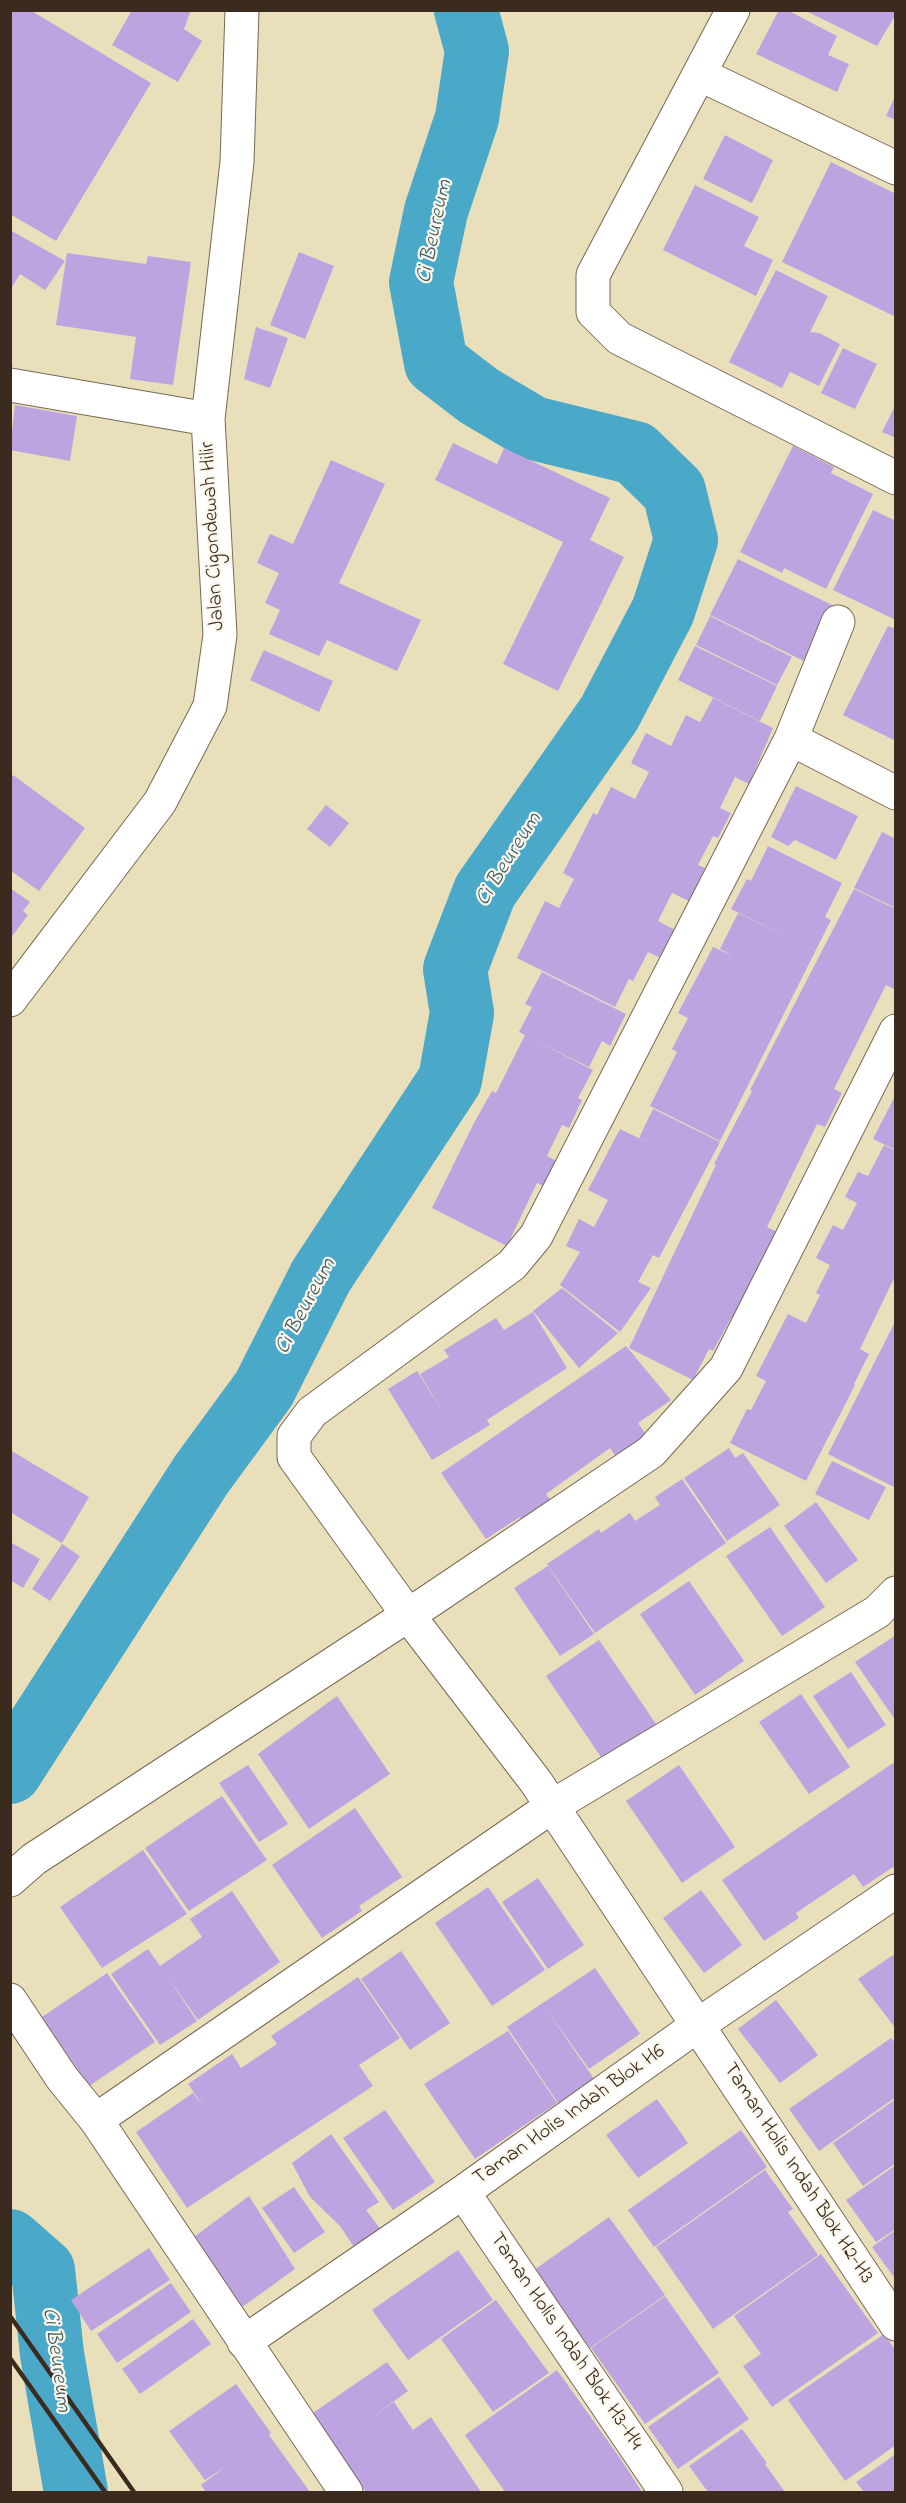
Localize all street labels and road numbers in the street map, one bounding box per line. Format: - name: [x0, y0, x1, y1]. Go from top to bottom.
- street label: Jalan Cigondewah Hilir: [196, 441, 232, 631]
- street label: Taman Holis Indah Blok H6: [469, 2040, 671, 2192]
- street label: Taman Holis Indah Blok H2-H3: [716, 2059, 878, 2289]
- street label: Taman Holis Indah Blok H3-H4: [483, 2229, 647, 2455]

